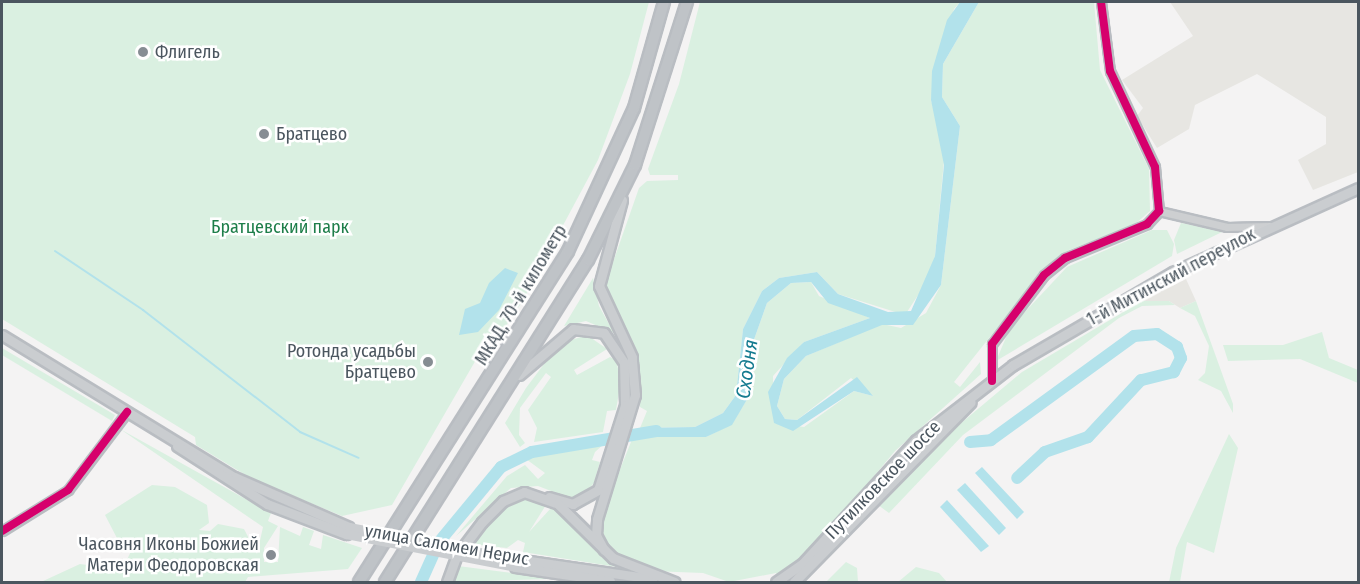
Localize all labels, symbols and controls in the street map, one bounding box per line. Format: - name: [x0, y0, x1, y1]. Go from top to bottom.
- place label: Флигель: [155, 41, 220, 63]
- marker: Флигель: [136, 45, 150, 59]
- place label: Братцево: [276, 123, 347, 145]
- marker: Братцево: [257, 127, 271, 141]
- park label: Братцевский парк: [211, 216, 349, 238]
- street label: МКАД, 70-й километр: [471, 221, 571, 369]
- street label: 1-й Митинский переулок: [1083, 223, 1259, 331]
- water label: Сходня: [731, 338, 763, 400]
- place label: Ротонда усадьбы Братцево: [287, 341, 416, 384]
- marker: Ротонда усадьбы Братцево: [421, 355, 435, 369]
- street label: Путилковское шоссе: [821, 416, 945, 544]
- street label: улица Саломеи Нерис: [363, 520, 531, 570]
- place label: Часовня Иконы Божией Матери Феодоровская: [79, 534, 259, 576]
- marker: Часовня Иконы Божией Матери Феодоровская: [264, 548, 278, 562]

